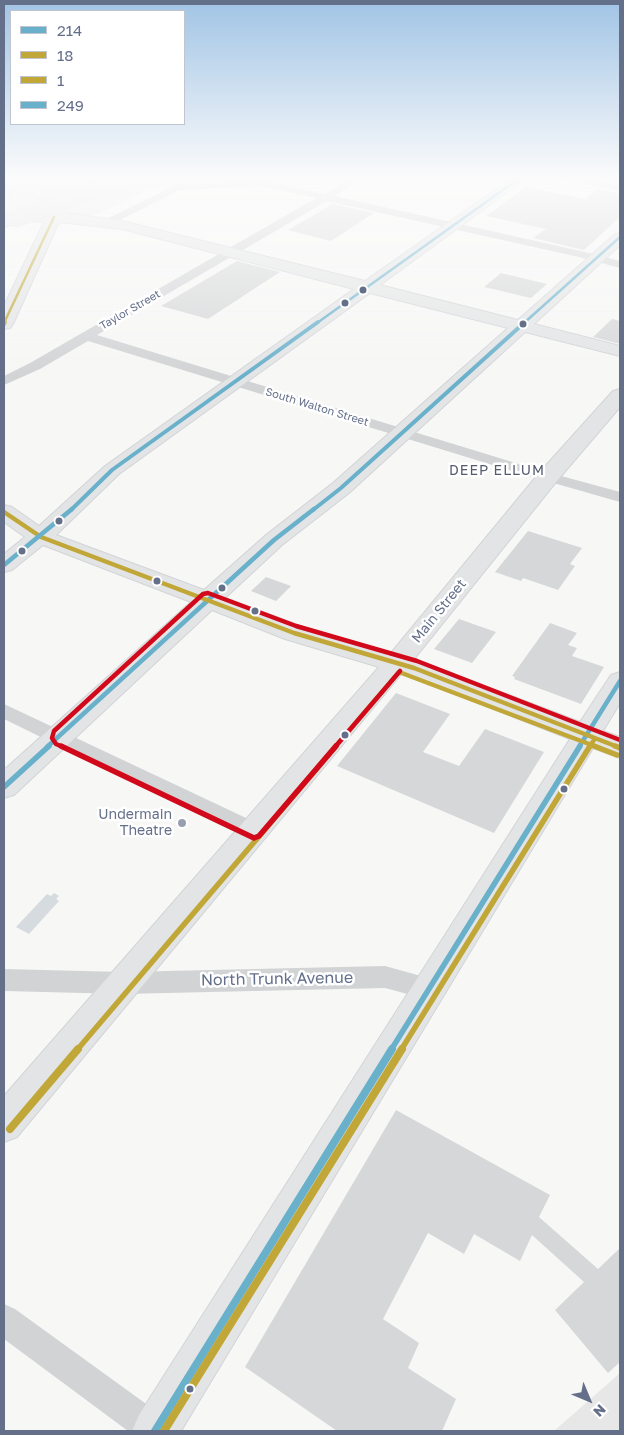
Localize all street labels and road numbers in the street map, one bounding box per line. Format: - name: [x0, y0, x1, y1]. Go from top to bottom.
- street label: Taylor Street: [97, 287, 163, 333]
- street label: South Walton Street: [264, 385, 370, 429]
- street label: Main Street: [408, 576, 470, 646]
- street label: North Trunk Avenue: [201, 968, 353, 990]

